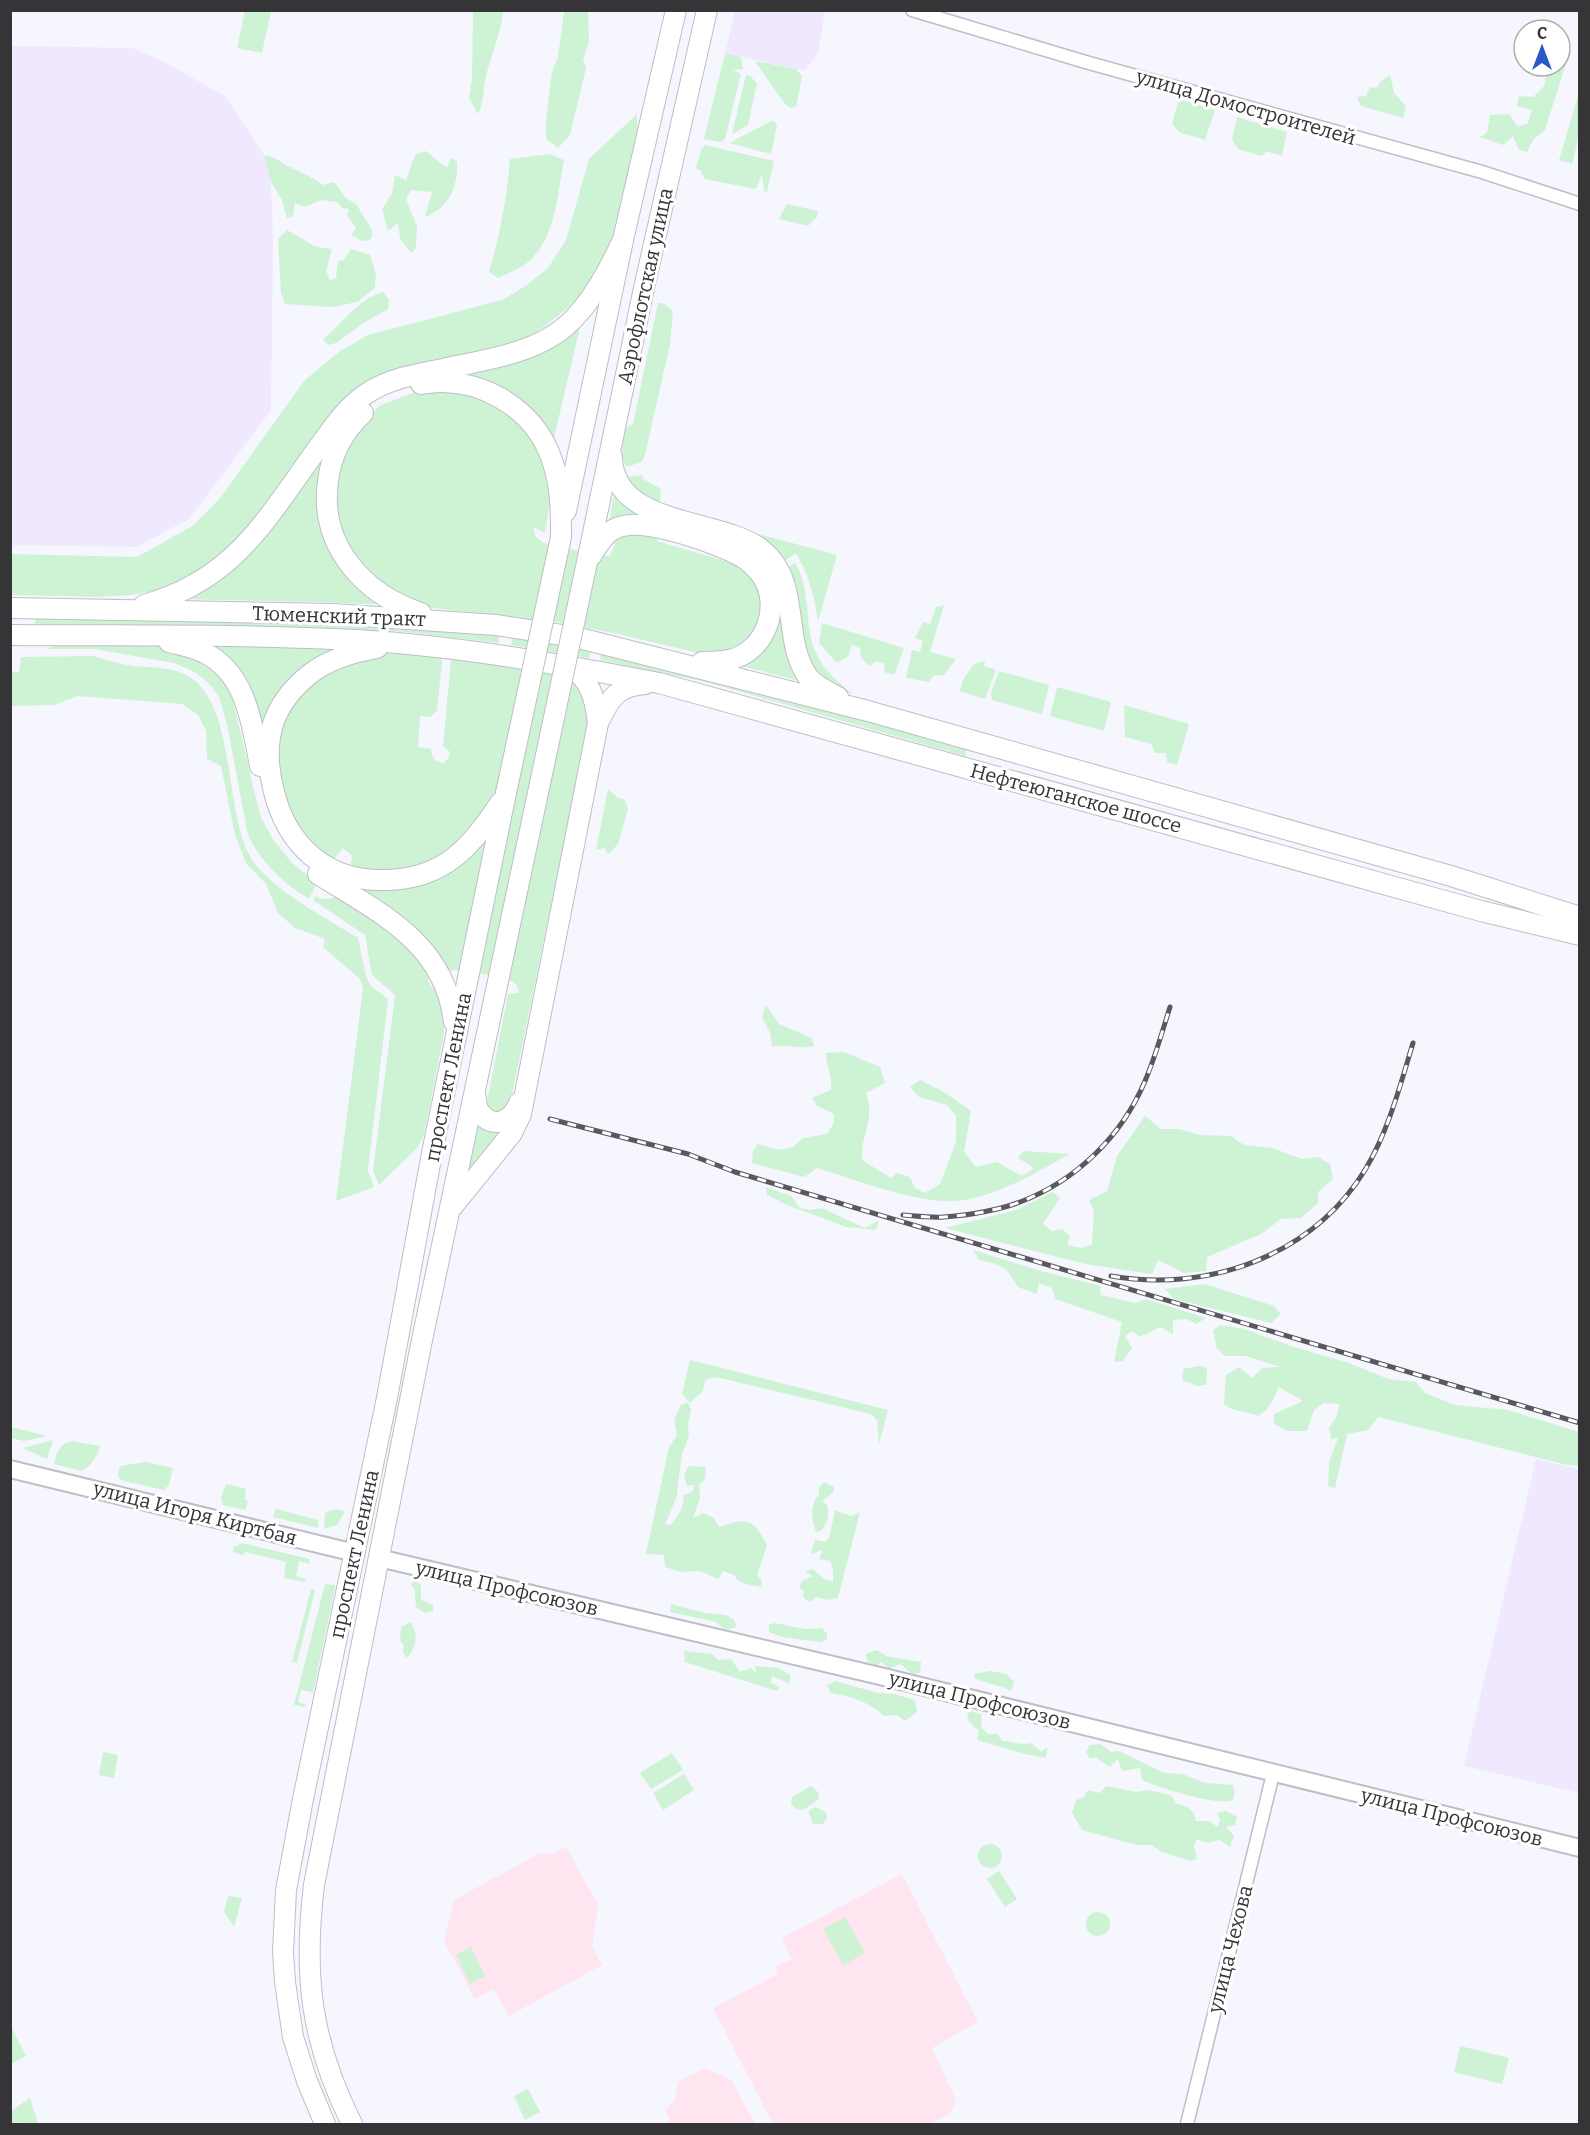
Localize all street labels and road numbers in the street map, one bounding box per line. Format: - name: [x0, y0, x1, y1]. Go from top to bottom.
- street label: улица Домостроителей: [1132, 64, 1359, 150]
- street label: Аэрофлотская улица: [612, 186, 678, 386]
- street label: Тюменский тракт: [252, 601, 426, 631]
- street label: Нефтеюганское шоссе: [968, 758, 1184, 838]
- street label: проспект Ленина: [420, 990, 476, 1164]
- street label: проспект Ленина: [324, 1467, 384, 1641]
- street label: улица Игоря Киртбая: [90, 1476, 299, 1550]
- street label: улица Профсоюзов: [412, 1555, 601, 1621]
- street label: улица Профсоюзов: [886, 1666, 1073, 1734]
- street label: улица Профсоюзов: [1358, 1783, 1545, 1851]
- street label: улица Чехова: [1202, 1883, 1257, 2016]

